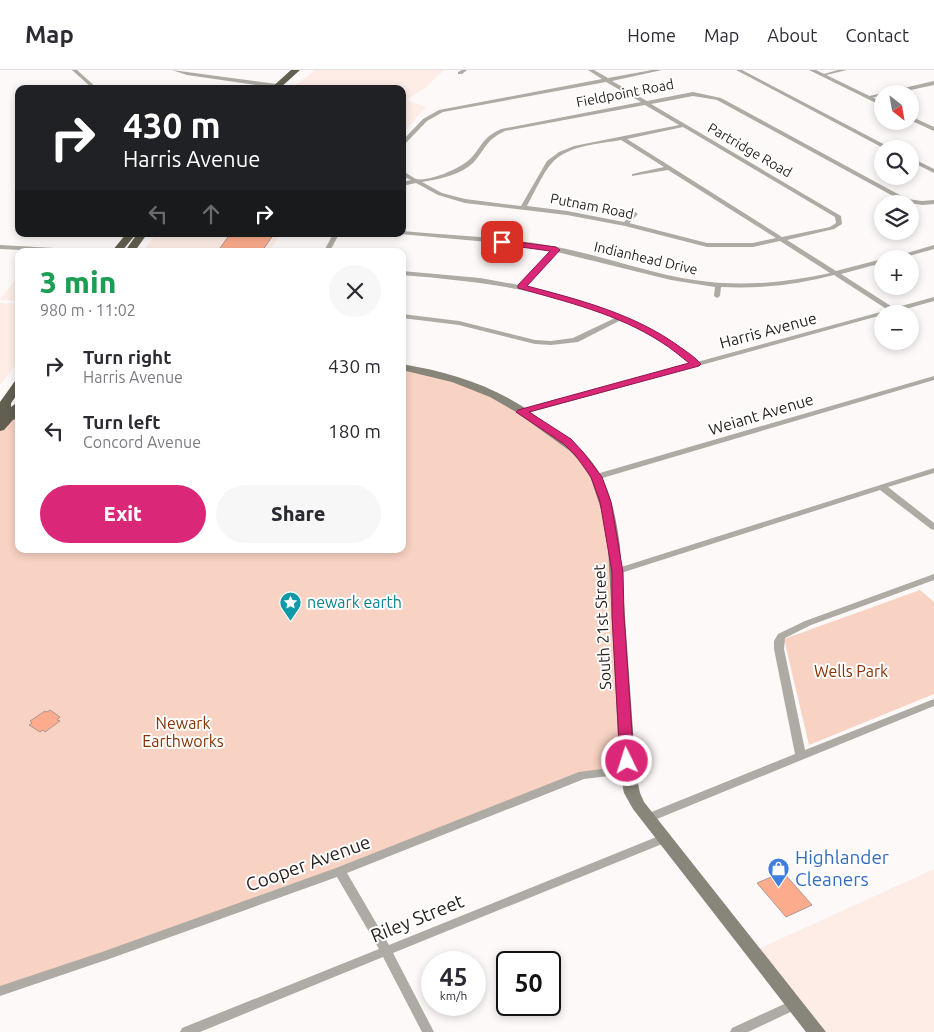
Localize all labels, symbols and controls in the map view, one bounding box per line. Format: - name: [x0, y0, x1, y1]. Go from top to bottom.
- text: Map: [25, 21, 74, 48]
- text: Home: [627, 25, 676, 45]
- text: Map: [704, 25, 739, 45]
- text: About: [767, 25, 817, 45]
- text: Contact: [845, 25, 909, 45]
- street label: Fieldpoint Road: [575, 76, 675, 110]
- north arrow: [874, 85, 919, 130]
- map controls: [874, 85, 919, 350]
- icon: right: [40, 105, 105, 170]
- text: 430 m: [123, 105, 221, 145]
- street label: Partridge Road: [705, 119, 795, 181]
- button: search: [874, 140, 919, 185]
- text: Harris Avenue: [123, 146, 260, 171]
- street label: Putnam Road: [549, 190, 635, 222]
- button: layers: [874, 195, 919, 240]
- icon: left: [144, 200, 172, 228]
- icon: ahead: [197, 200, 225, 228]
- icon: right: [250, 200, 278, 228]
- pin: [481, 221, 523, 263]
- icon: arrive: [488, 228, 516, 256]
- street label: Indianhead Drive: [593, 238, 699, 278]
- button: +: [874, 250, 919, 295]
- text: 3 min: [40, 265, 116, 299]
- button: close: [329, 265, 381, 317]
- text: 980 m · 11:02: [40, 301, 136, 319]
- button: −: [874, 305, 919, 350]
- street label: Harris Avenue: [717, 308, 819, 352]
- text: Turn right: [83, 346, 171, 368]
- icon: right: [40, 352, 68, 380]
- text: 430 m: [328, 355, 381, 377]
- text: Harris Avenue: [83, 368, 183, 386]
- street label: Weiant Avenue: [706, 390, 816, 438]
- text: Turn left: [83, 411, 161, 433]
- icon: left: [40, 417, 68, 445]
- text: 180 m: [328, 420, 381, 442]
- text: Concord Avenue: [83, 433, 201, 451]
- button: Exit: [40, 485, 206, 543]
- button: Share: [216, 485, 381, 543]
- street label: South 21st Street: [590, 563, 614, 690]
- place icon: newark earth: [279, 590, 303, 621]
- place label: newark earth: [307, 593, 402, 611]
- park label: Wells Park: [814, 662, 888, 680]
- park label: Newark Earthworks: [142, 714, 224, 750]
- position arrow: [600, 734, 652, 786]
- street label: Cooper Avenue: [243, 830, 373, 896]
- place label: Highlander Cleaners: [795, 846, 889, 890]
- shop icon: Highlander Cleaners: [767, 856, 791, 887]
- street label: Riley Street: [367, 889, 467, 947]
- speed limit sign: 50: [496, 951, 561, 1016]
- text: 45: [439, 963, 468, 991]
- text: km/h: [440, 989, 467, 1002]

